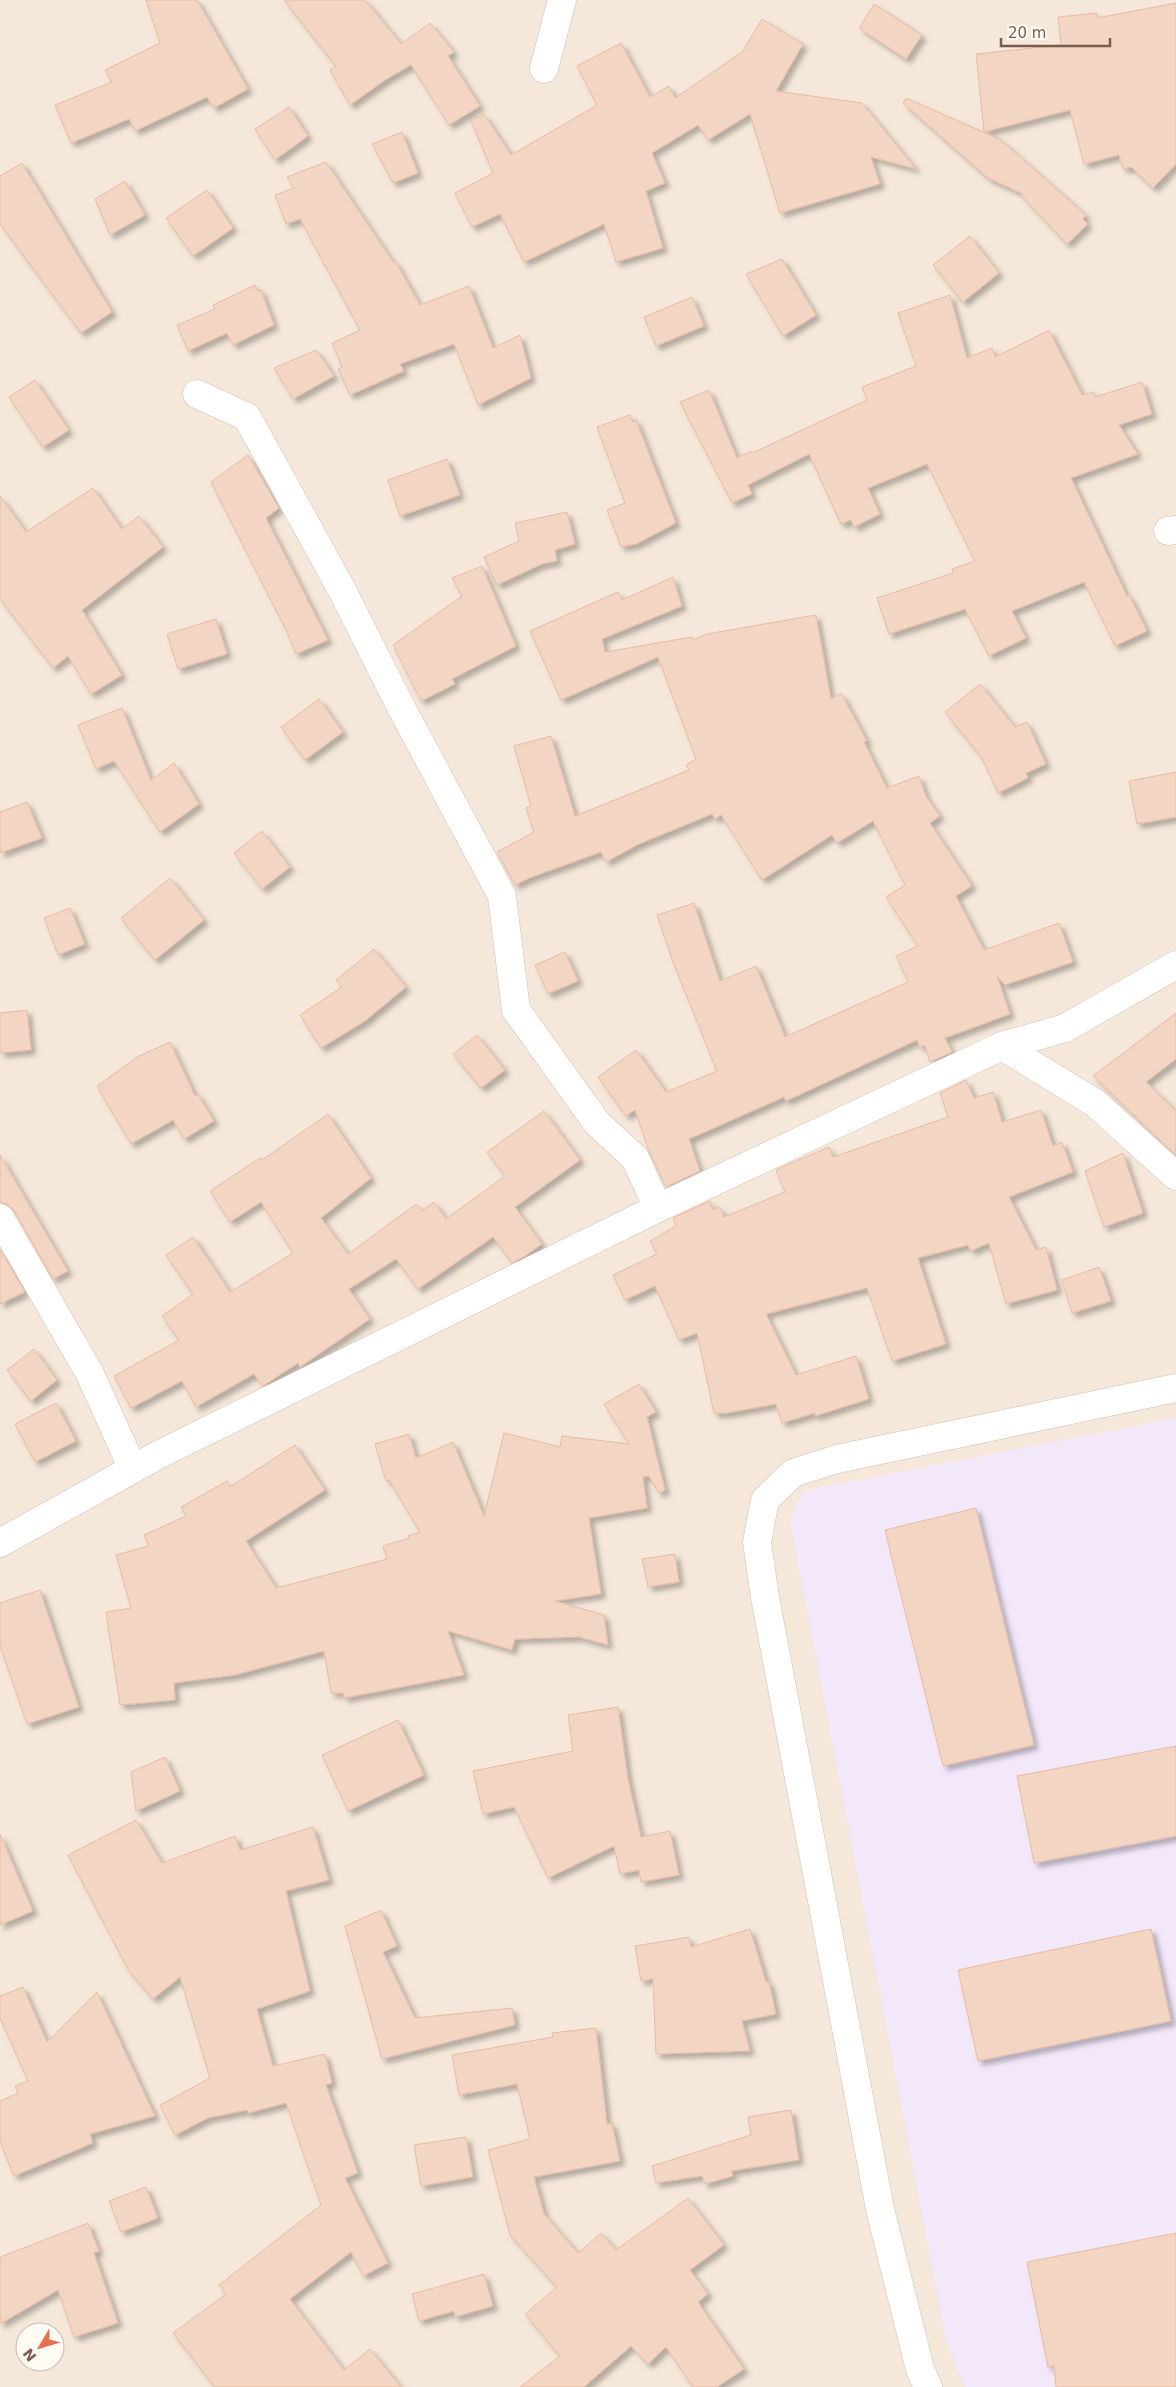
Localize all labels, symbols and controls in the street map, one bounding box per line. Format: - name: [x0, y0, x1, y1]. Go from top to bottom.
- scale bar: [1001, 15, 1110, 47]
- text: 20 m: [1008, 24, 1046, 42]
- north arrow: [15, 2322, 65, 2372]
- text: N: [20, 2345, 40, 2365]

